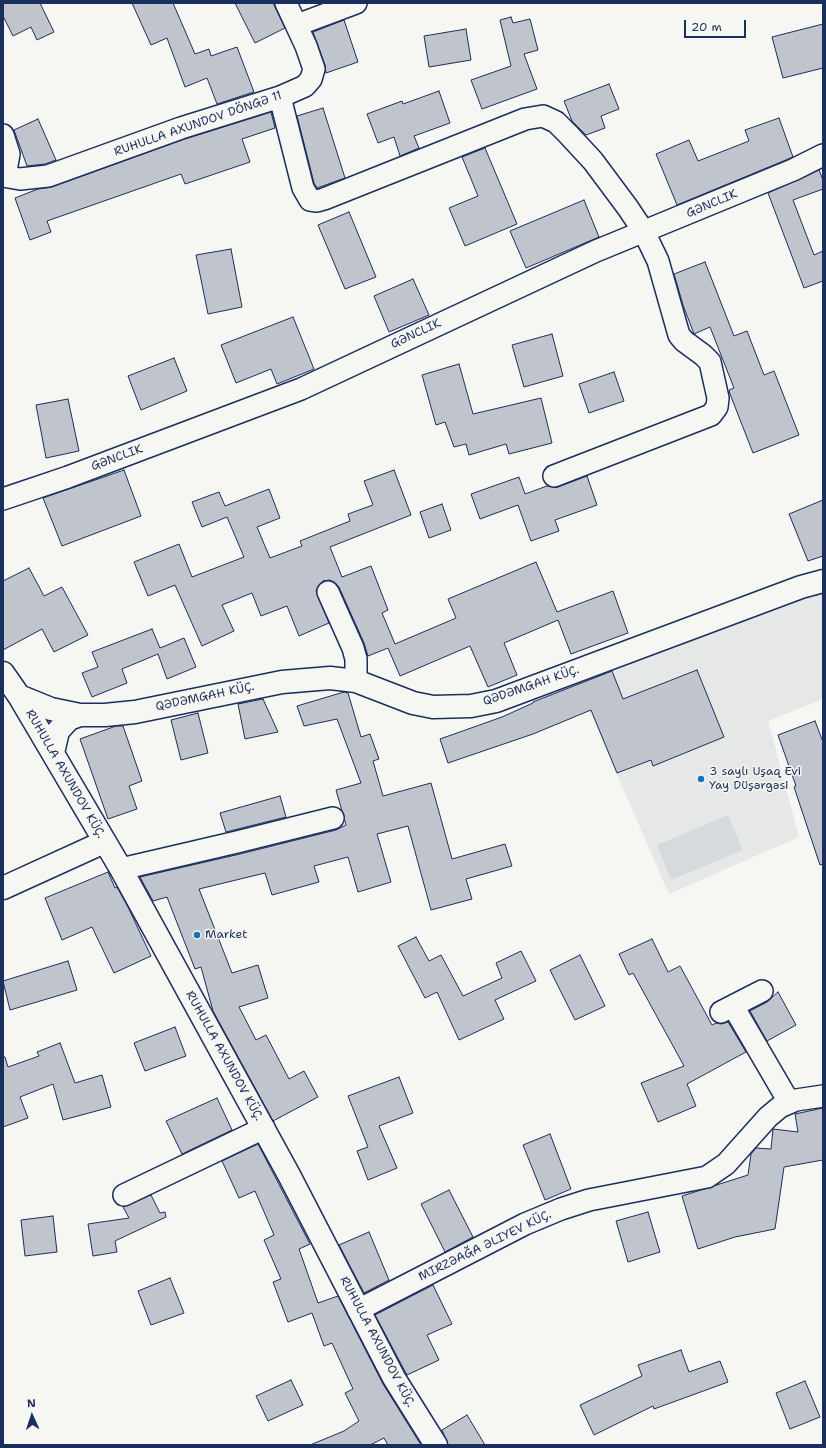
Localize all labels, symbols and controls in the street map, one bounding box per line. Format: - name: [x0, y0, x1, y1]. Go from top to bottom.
- scale bar: [686, 12, 748, 38]
- text: 20 m: [691, 19, 722, 35]
- street label: RUHULLA AXUNDOV DÖNGƏ 11: [112, 88, 284, 160]
- street label: GƏNCLIK: [684, 187, 740, 221]
- street label: GƏNCLIK: [388, 316, 444, 352]
- street label: GƏNCLIK: [89, 442, 145, 474]
- street label: QƏDƏMGAH KÜÇ.: [481, 663, 581, 709]
- street label: QƏDƏMGAH KÜÇ.: [154, 679, 256, 715]
- street label: RUHULLA AXUNDOV KÜÇ.: [22, 707, 108, 841]
- place label: 3 saylı Uşaq Evi Yay Düşərgəsi: [709, 765, 801, 793]
- marker: 3 saylı Uşaq Evi Yay Düşərgəsi: [696, 774, 706, 784]
- place label: Market: [205, 928, 247, 942]
- marker: Market: [192, 930, 202, 940]
- street label: RUHULLA AXUNDOV KÜÇ.: [182, 989, 266, 1123]
- street label: MIRZƏAĞA ƏLIYEV KÜÇ.: [416, 1208, 554, 1284]
- street label: RUHULLA AXUNDOV KÜÇ.: [336, 1274, 418, 1410]
- north arrow: [12, 1396, 52, 1436]
- text: N: [27, 1396, 36, 1411]

